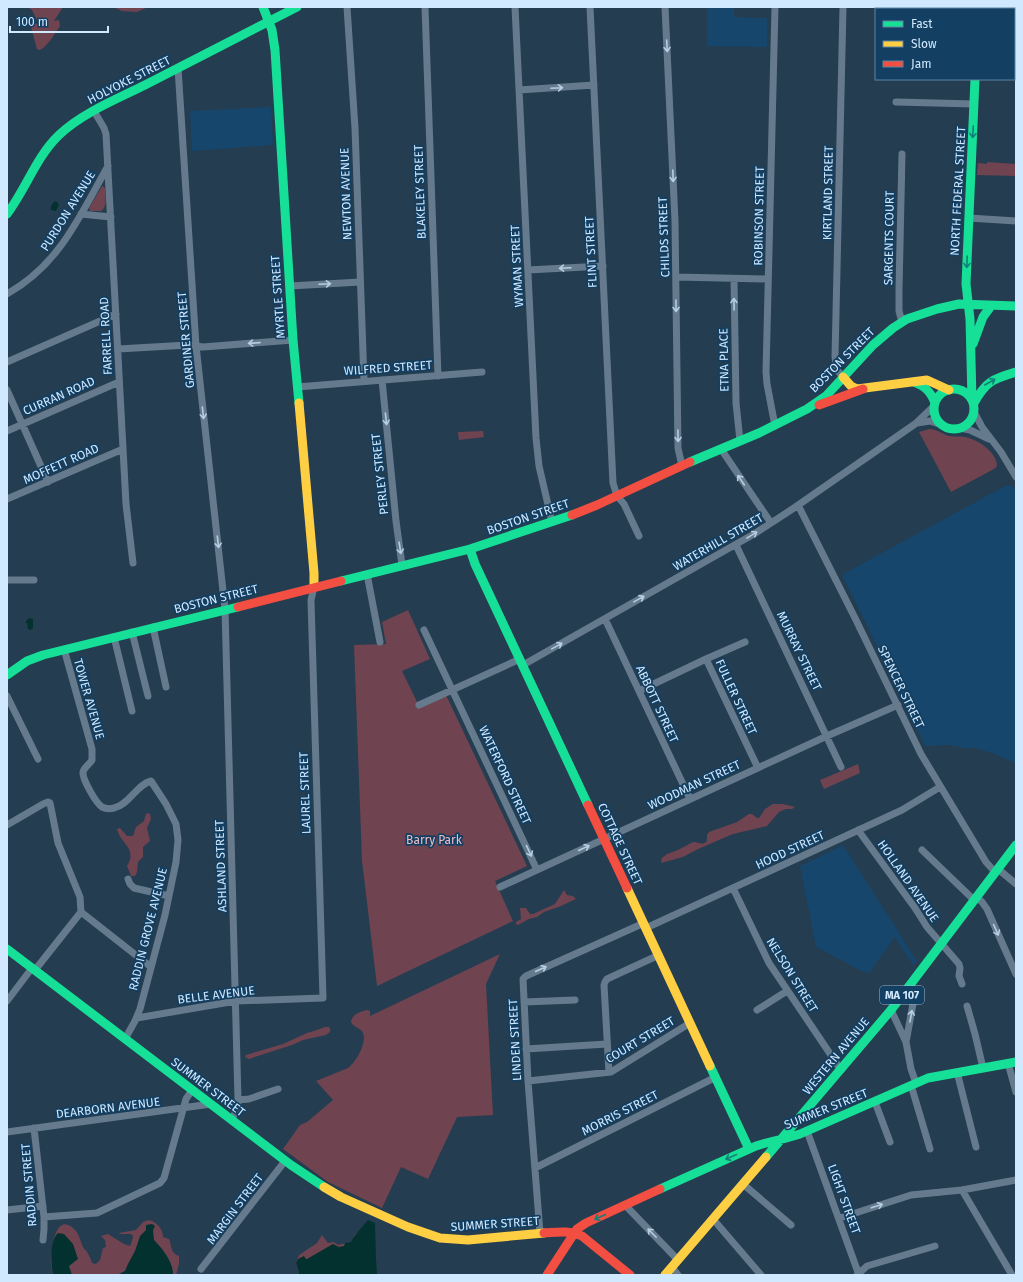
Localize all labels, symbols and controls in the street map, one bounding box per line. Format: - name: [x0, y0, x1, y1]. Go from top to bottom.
- scale bar: [10, 8, 108, 34]
- legend: [875, 8, 1015, 80]
- text: 100 m: [16, 15, 48, 29]
- text: Fast: [911, 17, 933, 31]
- text: Slow: [911, 37, 937, 51]
- one-way arrow: [663, 39, 671, 52]
- street label: HOLYOKE STREET: [85, 53, 174, 107]
- text: Jam: [911, 57, 931, 71]
- one-way arrow: [550, 84, 563, 91]
- street label: NORTH FEDERAL STREET: [948, 125, 968, 256]
- one-way arrow: [969, 125, 976, 138]
- street label: BLAKELEY STREET: [411, 144, 429, 239]
- street label: KIRTLAND STREET: [820, 145, 836, 240]
- street label: NEWTON AVENUE: [337, 148, 355, 240]
- street label: ROBINSON STREET: [751, 165, 767, 266]
- street label: PURDON AVENUE: [38, 168, 98, 254]
- one-way arrow: [669, 169, 677, 182]
- street label: SARGENTS COURT: [881, 190, 897, 285]
- street label: CHILDS STREET: [656, 196, 672, 278]
- street label: FLINT STREET: [582, 215, 600, 288]
- street label: WYMAN STREET: [508, 224, 526, 308]
- street label: MYRTLE STREET: [268, 254, 288, 339]
- one-way arrow: [963, 255, 970, 268]
- one-way arrow: [559, 265, 572, 272]
- one-way arrow: [318, 280, 331, 287]
- street label: GARDINER STREET: [175, 290, 197, 389]
- street label: FARRELL ROAD: [97, 296, 115, 375]
- one-way arrow: [730, 298, 738, 311]
- one-way arrow: [672, 299, 680, 312]
- street label: BOSTON STREET: [807, 324, 878, 395]
- street label: ETNA PLACE: [716, 328, 732, 392]
- one-way arrow: [248, 340, 261, 347]
- street label: WILFRED STREET: [343, 358, 434, 378]
- street label: CURRAN ROAD: [21, 374, 97, 418]
- one-way arrow: [984, 377, 996, 385]
- one-way arrow: [199, 406, 207, 419]
- one-way arrow: [382, 412, 389, 425]
- one-way arrow: [674, 429, 682, 442]
- street label: PERLEY STREET: [369, 432, 391, 515]
- street label: MOFFETT ROAD: [21, 441, 101, 487]
- one-way arrow: [737, 474, 745, 485]
- street label: BOSTON STREET: [485, 496, 572, 538]
- street label: WATERHILL STREET: [670, 510, 766, 573]
- one-way arrow: [746, 531, 758, 539]
- one-way arrow: [214, 535, 221, 548]
- one-way arrow: [396, 541, 404, 554]
- street label: BOSTON STREET: [173, 582, 260, 616]
- one-way arrow: [633, 595, 645, 603]
- street label: MURRAY STREET: [774, 609, 825, 694]
- one-way arrow: [551, 641, 563, 649]
- street label: SPENCER STREET: [875, 643, 927, 731]
- street label: TOWER AVENUE: [71, 657, 107, 741]
- street label: FULLER STREET: [712, 657, 760, 738]
- street label: ABBOTT STREET: [633, 663, 681, 746]
- street label: WATERFORD STREET: [476, 724, 534, 827]
- street label: LAUREL STREET: [297, 751, 313, 834]
- street label: WOODMAN STREET: [645, 757, 743, 813]
- street label: COTTAGE STREET: [595, 801, 645, 888]
- street label: ASHLAND STREET: [212, 819, 230, 912]
- street label: HOOD STREET: [753, 828, 827, 872]
- park label: Barry Park: [406, 833, 463, 847]
- street label: HOLLAND AVENUE: [875, 837, 941, 925]
- one-way arrow: [577, 844, 589, 851]
- one-way arrow: [526, 845, 533, 857]
- street label: RADDIN GROVE AVENUE: [126, 866, 170, 992]
- one-way arrow: [993, 924, 1000, 936]
- street label: NELSON STREET: [763, 935, 821, 1016]
- one-way arrow: [534, 965, 546, 972]
- street label: BELLE AVENUE: [177, 983, 255, 1007]
- road number: MA 107: [880, 986, 924, 1004]
- street label: LINDEN STREET: [506, 998, 524, 1081]
- one-way arrow: [907, 1010, 915, 1023]
- street label: COURT STREET: [603, 1014, 678, 1066]
- street label: WESTERN AVENUE: [800, 1015, 872, 1097]
- street label: SUMMER STREET: [168, 1055, 248, 1120]
- street label: SUMMER STREET: [782, 1086, 871, 1132]
- street label: MORRIS STREET: [579, 1087, 661, 1138]
- street label: DEARBORN AVENUE: [55, 1095, 161, 1121]
- street label: RADDIN STREET: [18, 1142, 40, 1227]
- one-way arrow: [725, 1154, 737, 1162]
- street label: LIGHT STREET: [825, 1162, 863, 1237]
- street label: MARGIN STREET: [204, 1170, 267, 1247]
- one-way arrow: [870, 1202, 883, 1209]
- street label: SUMMER STREET: [450, 1214, 541, 1234]
- one-way arrow: [594, 1214, 606, 1221]
- one-way arrow: [647, 1228, 656, 1238]

